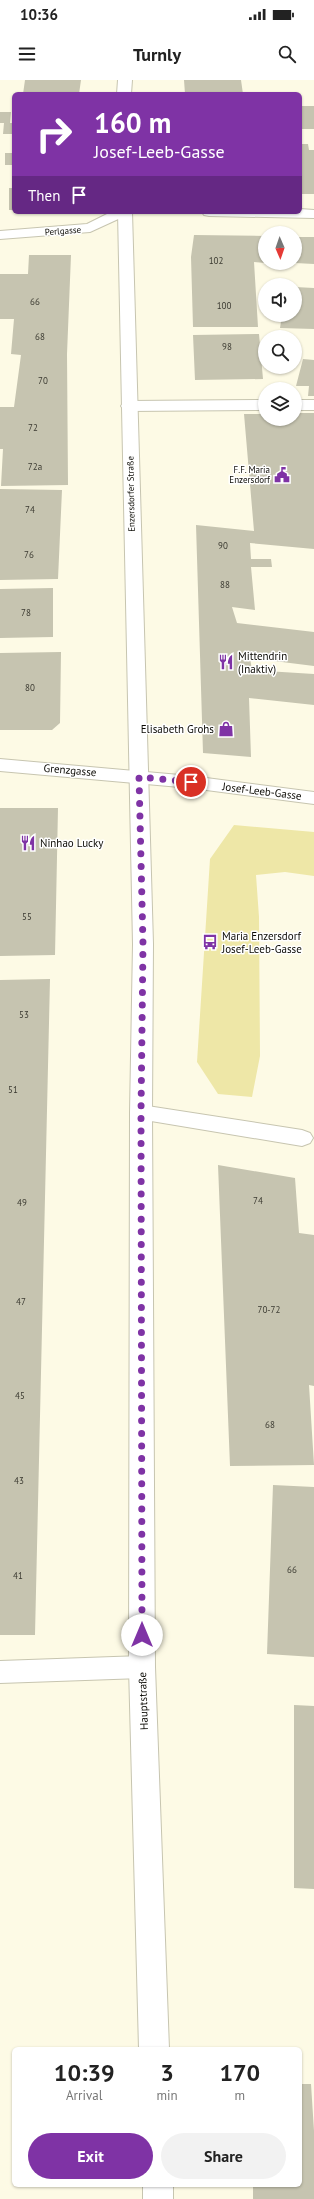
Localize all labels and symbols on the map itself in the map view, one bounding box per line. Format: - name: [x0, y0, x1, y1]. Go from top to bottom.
- street label: Perlgasse: [44, 224, 82, 237]
- north arrow: [258, 226, 302, 270]
- house number: 102: [209, 255, 223, 266]
- house number: 66: [30, 296, 40, 307]
- house number: 100: [217, 300, 231, 311]
- house number: 68: [35, 331, 45, 342]
- house number: 98: [222, 341, 232, 352]
- house number: 70: [38, 375, 48, 386]
- house number: 72: [28, 422, 38, 433]
- street label: Enzersdorfer Straße: [124, 456, 137, 532]
- house number: 72a: [28, 461, 42, 472]
- place label: F.F. Maria Enzersdorf: [229, 464, 271, 485]
- public building icon: F.F. Maria Enzersdorf: [273, 466, 291, 484]
- house number: 74: [25, 504, 35, 515]
- house number: 90: [218, 540, 228, 551]
- house number: 76: [24, 549, 34, 560]
- house number: 88: [220, 579, 230, 590]
- house number: 78: [21, 607, 31, 618]
- place label: Mittendrin (Inaktiv): [238, 649, 287, 676]
- restaurant icon: Mittendrin (Inaktiv): [217, 653, 235, 671]
- house number: 80: [25, 682, 35, 693]
- shop icon: Elisabeth Grohs: [217, 720, 235, 738]
- place label: Elisabeth Grohs: [141, 722, 214, 736]
- street label: Grenzgasse: [43, 761, 97, 779]
- pin: [174, 765, 208, 799]
- street label: Josef-Leeb-Gasse: [221, 779, 303, 803]
- restaurant icon: Ninhao Lucky: [19, 834, 37, 852]
- place label: Ninhao Lucky: [40, 836, 104, 850]
- house number: 55: [22, 911, 32, 922]
- place label: Maria Enzersdorf Josef-Leeb-Gasse: [221, 929, 302, 956]
- bus stop icon: Maria Enzersdorf Josef-Leeb-Gasse: [201, 933, 219, 951]
- house number: 53: [19, 1009, 29, 1020]
- house number: 51: [8, 1084, 18, 1095]
- house number: 74: [253, 1195, 263, 1206]
- house number: 49: [17, 1197, 27, 1208]
- house number: 47: [16, 1296, 26, 1307]
- house number: 70-72: [258, 1304, 281, 1315]
- house number: 45: [15, 1390, 25, 1401]
- house number: 68: [265, 1419, 275, 1430]
- house number: 43: [14, 1475, 24, 1486]
- house number: 66: [287, 1564, 297, 1575]
- house number: 41: [13, 1570, 23, 1581]
- position arrow: [121, 1614, 163, 1656]
- street label: Hauptstraße: [135, 1671, 151, 1730]

